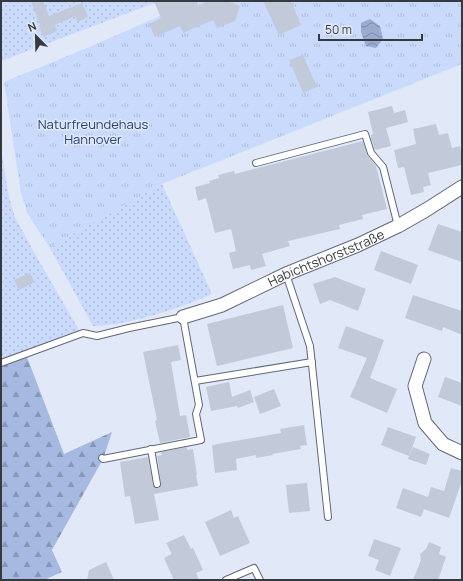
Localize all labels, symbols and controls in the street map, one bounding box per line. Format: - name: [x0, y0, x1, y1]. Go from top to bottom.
- north arrow: [16, 16, 56, 56]
- scale bar: [319, 16, 422, 42]
- text: N: [25, 18, 39, 35]
- text: 50 m: [325, 21, 352, 38]
- park label: Naturfreundehaus Hannover: [38, 115, 149, 148]
- street label: Habichtshorststraße: [265, 225, 387, 291]

